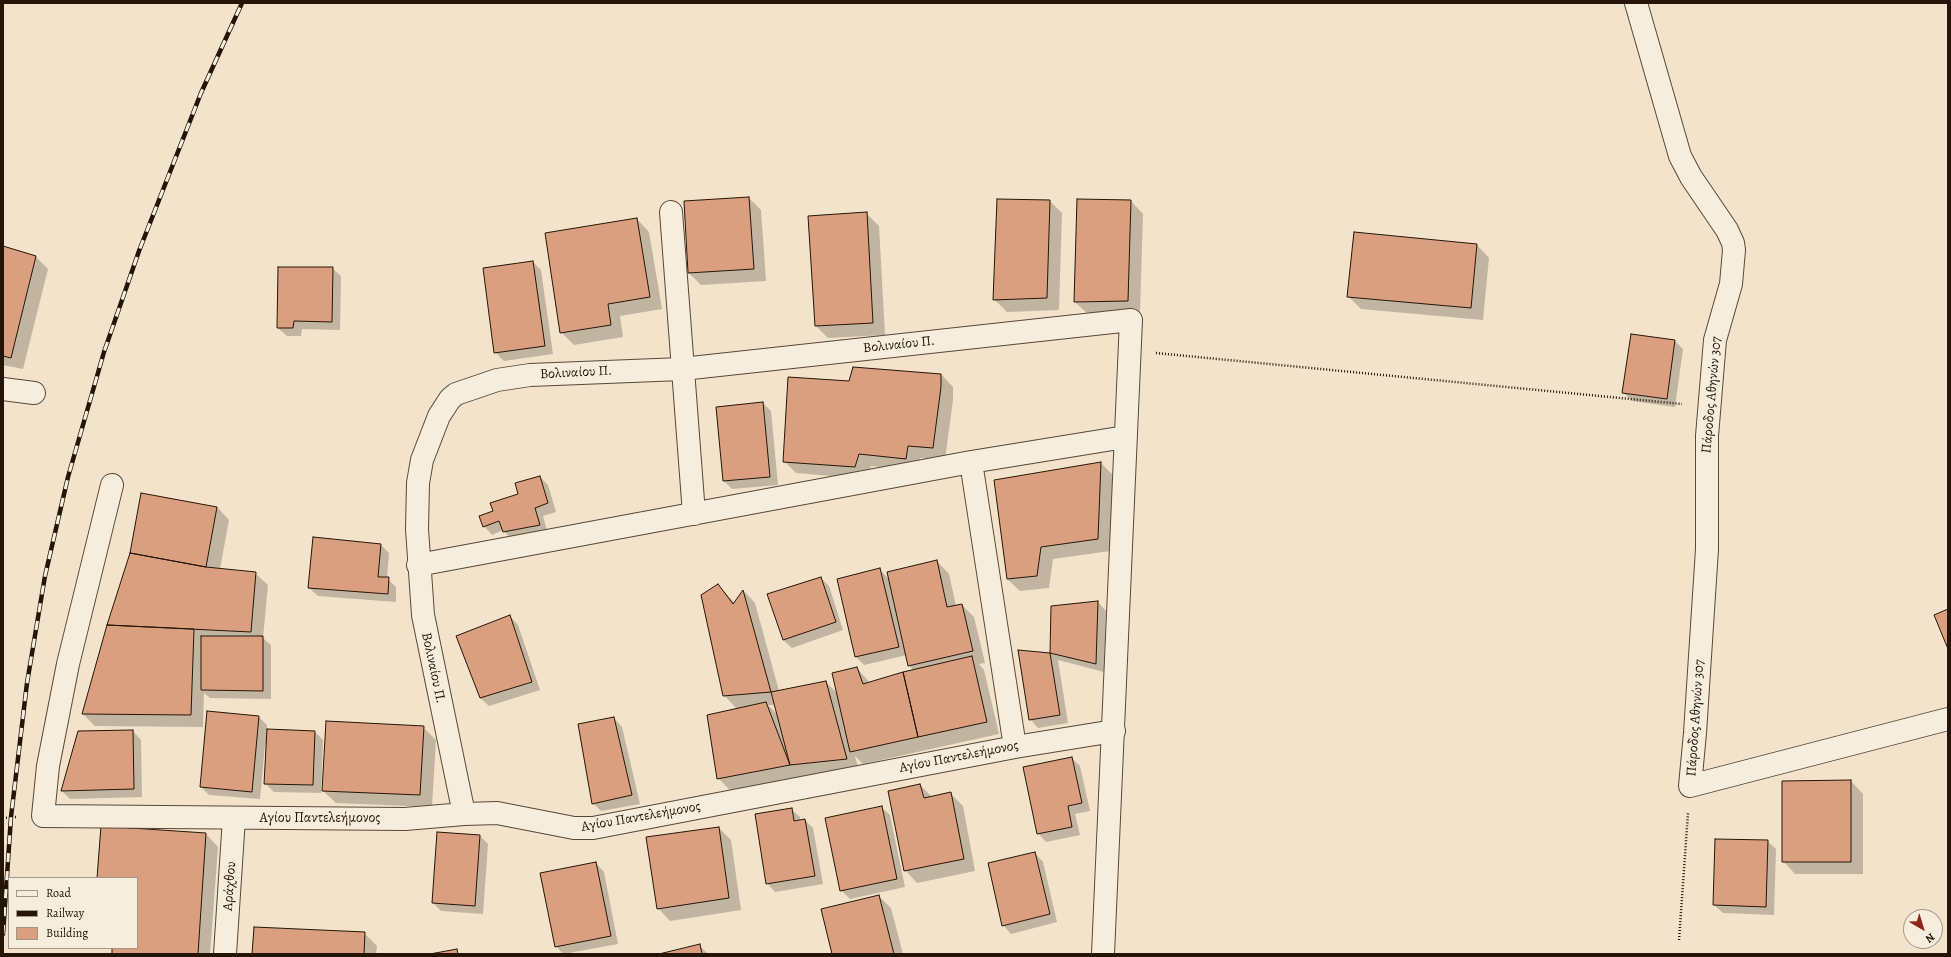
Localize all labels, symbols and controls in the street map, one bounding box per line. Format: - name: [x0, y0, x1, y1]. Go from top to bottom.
- street label: Βολιναίου Π.: [862, 333, 936, 357]
- street label: Πάροδος Αθηνών 307: [1699, 336, 1725, 454]
- street label: Βολιναίου Π.: [540, 363, 612, 383]
- street label: Βολιναίου Π.: [417, 631, 449, 705]
- street label: Πάροδος Αθηνών 307: [1684, 659, 1708, 777]
- street label: Αγίου Παντελεήμονος: [898, 737, 1020, 777]
- street label: Αγίου Παντελεήμονος: [580, 798, 702, 836]
- street label: Αγίου Παντελεήμονος: [260, 811, 380, 827]
- street label: Αράχθου: [220, 861, 240, 911]
- legend: [8, 877, 138, 949]
- text: Road: [46, 885, 71, 901]
- text: Railway: [46, 905, 84, 921]
- north arrow: [1903, 909, 1943, 949]
- text: Building: [46, 925, 88, 941]
- text: N: [1922, 930, 1938, 946]

